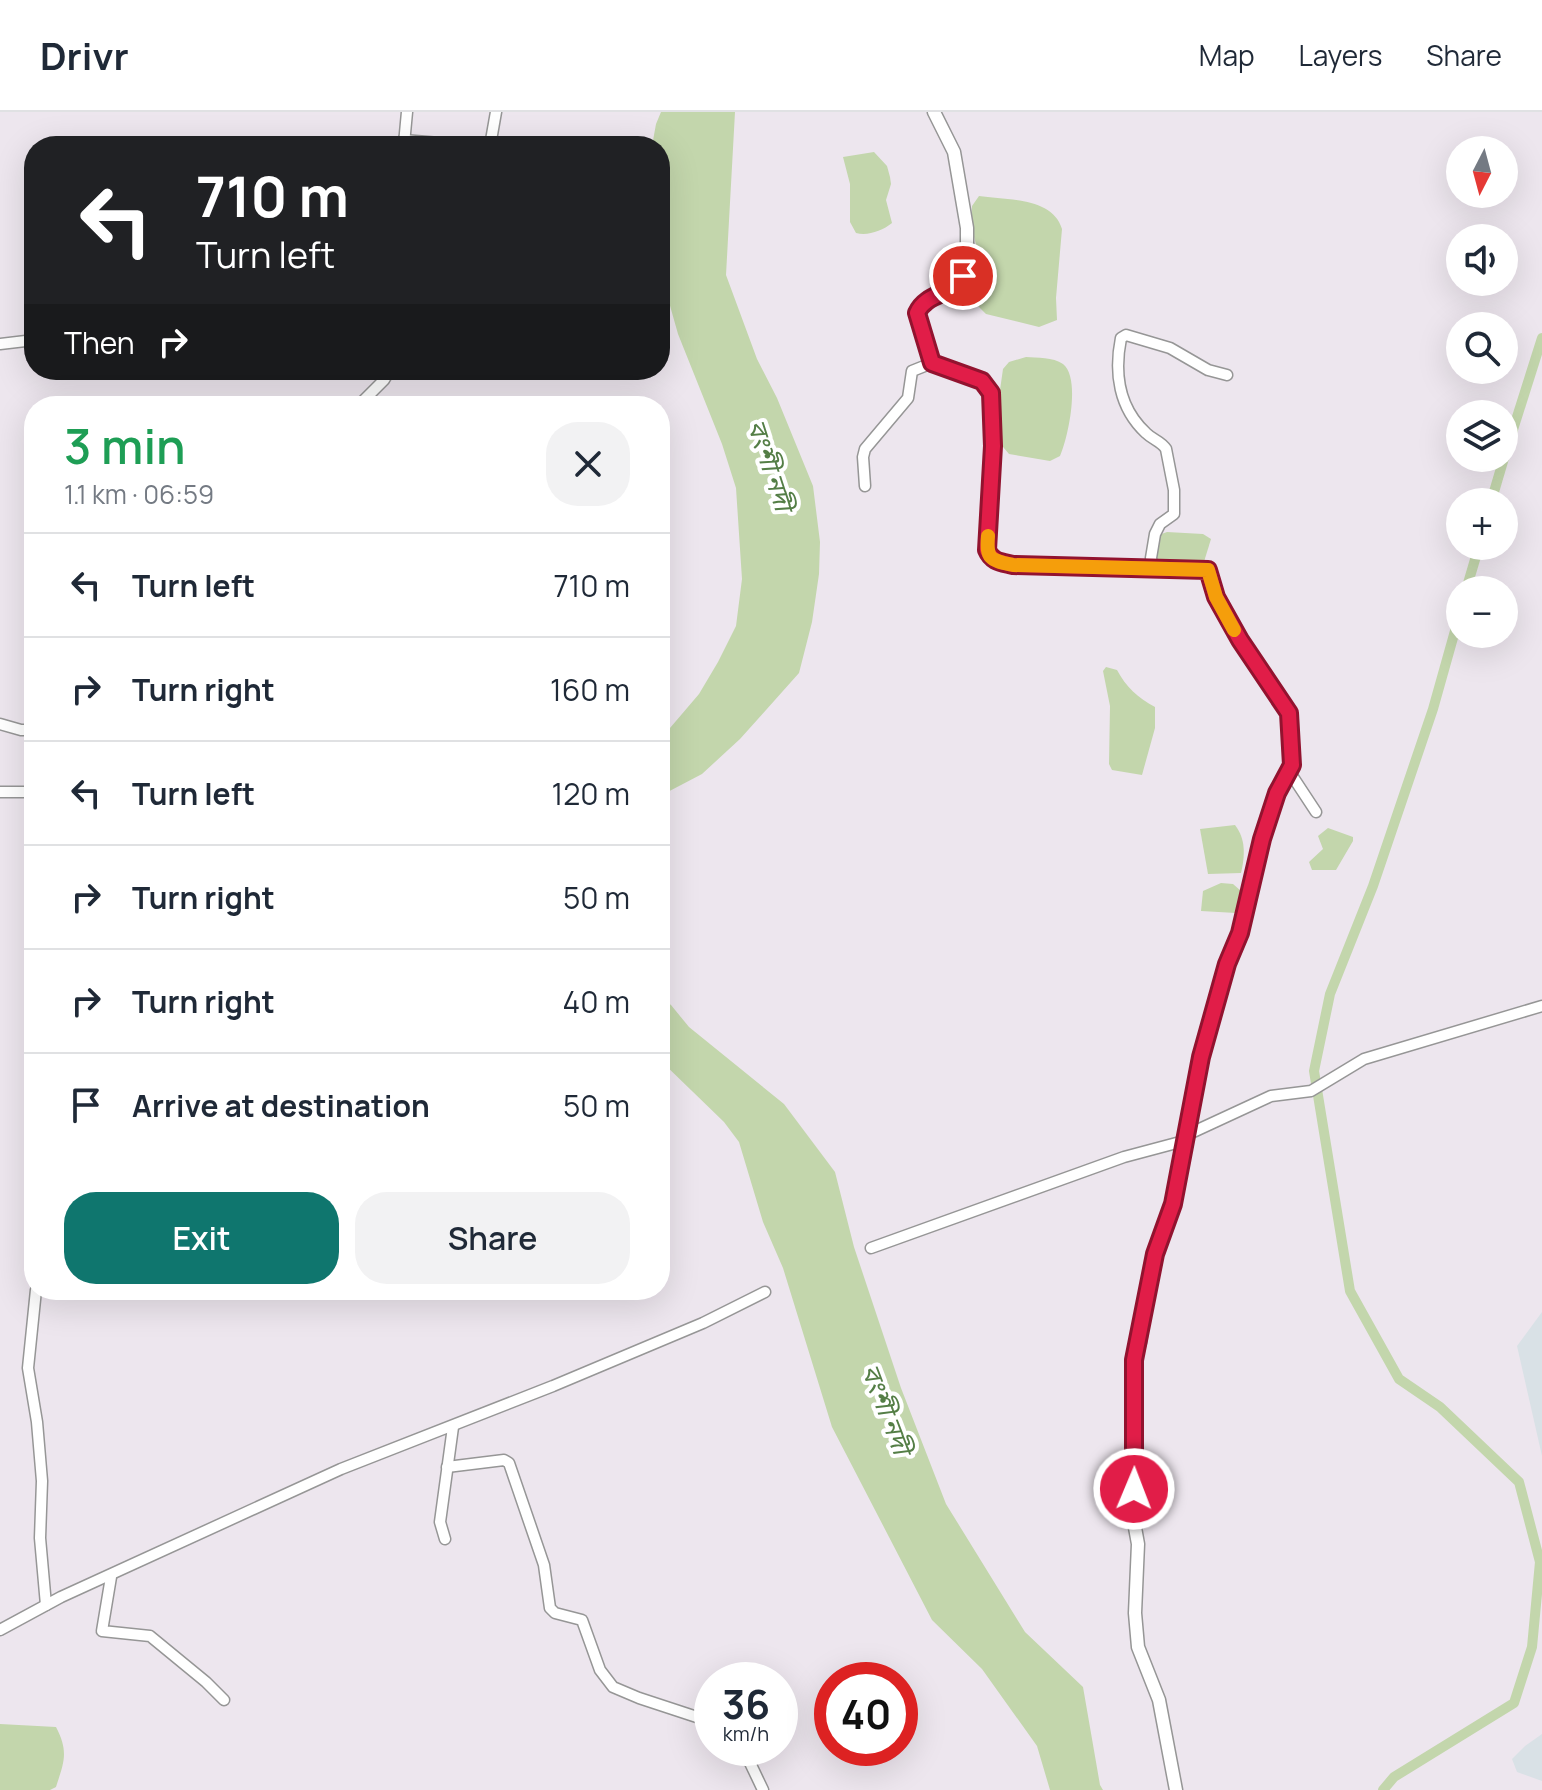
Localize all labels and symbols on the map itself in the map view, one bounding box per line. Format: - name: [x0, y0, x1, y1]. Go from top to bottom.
- north arrow: [1446, 136, 1518, 208]
- pin: [929, 242, 997, 310]
- water label: বংশী নদী: [739, 415, 804, 520]
- water label: বংশী নদী: [853, 1359, 922, 1464]
- position arrow: [1092, 1447, 1176, 1531]
- speed limit sign: 40: [814, 1662, 918, 1766]

